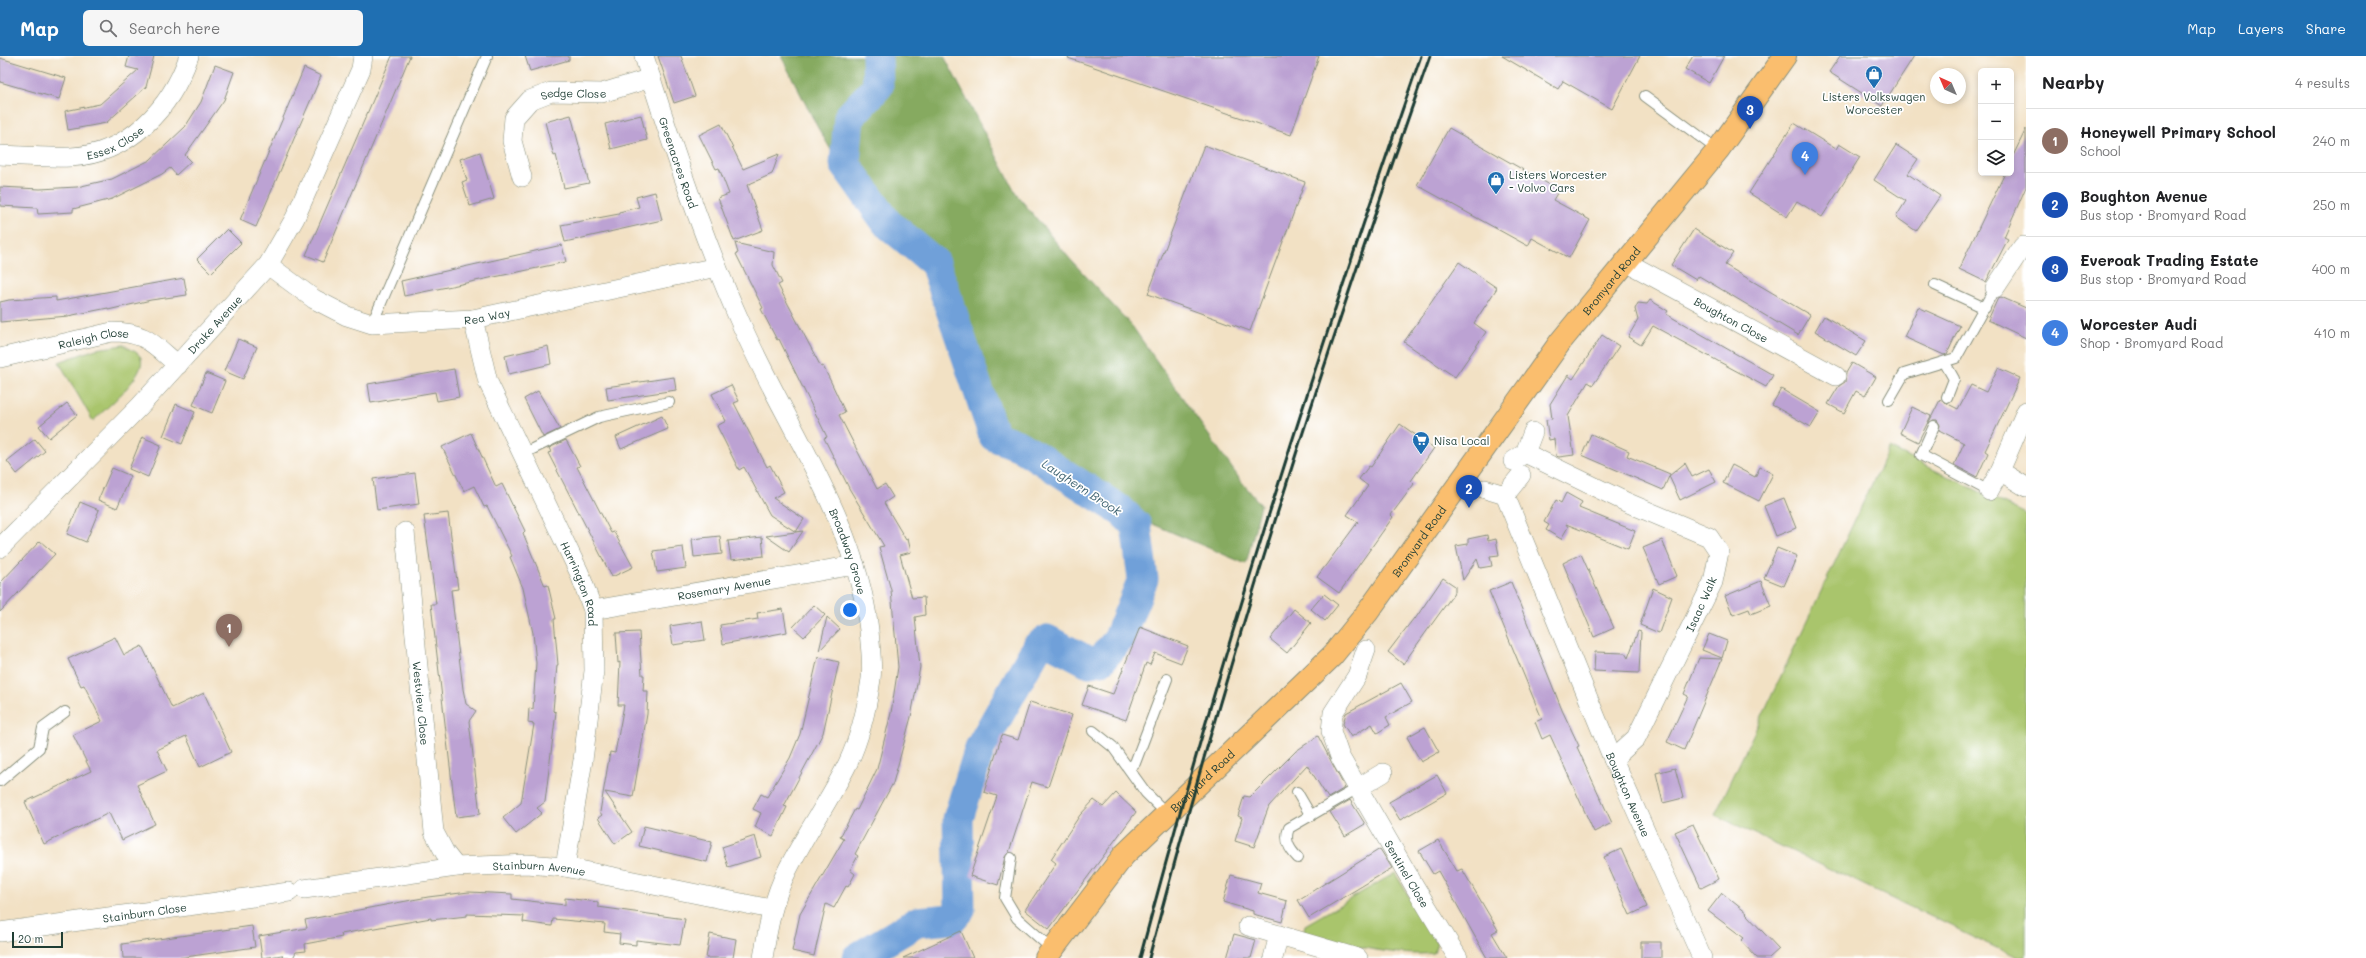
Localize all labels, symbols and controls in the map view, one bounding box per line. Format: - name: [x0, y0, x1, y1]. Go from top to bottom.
- search box: [83, 10, 363, 46]
- text: Map: [20, 16, 59, 41]
- icon: search: [97, 17, 119, 39]
- text: Search here: [129, 18, 220, 38]
- text: Map: [2187, 19, 2216, 38]
- text: Layers: [2238, 19, 2284, 38]
- text: Share: [2306, 19, 2346, 38]
- shop icon: Listers Volkswagen Worcester: [1864, 64, 1884, 89]
- north arrow: [1930, 68, 1966, 104]
- map controls: [1978, 68, 2014, 176]
- button: +: [1978, 68, 2014, 104]
- text: Nearby: [2042, 71, 2104, 93]
- text: 4 results: [2295, 74, 2350, 91]
- street label: Sedge Close: [538, 84, 608, 103]
- place label: Listers Volkswagen Worcester: [1823, 89, 1925, 117]
- pin: 3: [1737, 96, 1763, 129]
- button: −: [1978, 104, 2014, 140]
- street label: Greenacres Road: [656, 115, 701, 210]
- street label: Essex Close: [85, 122, 147, 162]
- text: Honeywell Primary School: [2080, 122, 2276, 142]
- text: 1: [2052, 132, 2058, 149]
- text: 240 m: [2313, 132, 2350, 149]
- button: layers: [1978, 140, 2014, 176]
- pin: 4: [1792, 142, 1818, 175]
- text: School: [2080, 142, 2121, 159]
- place label: Listers Worcester - Volvo Cars: [1509, 167, 1607, 195]
- shop icon: Listers Worcester - Volvo Cars: [1486, 170, 1506, 195]
- text: Boughton Avenue: [2080, 186, 2207, 206]
- text: 2: [2051, 196, 2059, 213]
- text: 250 m: [2313, 196, 2350, 213]
- text: Bus stop · Bromyard Road: [2080, 206, 2246, 223]
- street label: Bromyard Road: [1578, 243, 1643, 318]
- text: Everoak Trading Estate: [2080, 250, 2258, 270]
- text: 3: [2051, 260, 2059, 277]
- text: 400 m: [2312, 260, 2350, 277]
- text: Bus stop · Bromyard Road: [2080, 270, 2246, 287]
- street label: Drake Avenue: [184, 291, 245, 357]
- street label: Boughton Close: [1692, 293, 1771, 346]
- street label: Rea Way: [464, 304, 512, 327]
- text: Worcester Audi: [2080, 314, 2198, 334]
- street label: Raleigh Close: [57, 324, 130, 352]
- text: 4: [2051, 324, 2059, 341]
- text: 410 m: [2314, 324, 2350, 341]
- text: Shop · Bromyard Road: [2080, 334, 2223, 351]
- supermarket icon: Nisa Local: [1411, 430, 1431, 455]
- place label: Nisa Local: [1434, 433, 1490, 448]
- water label: Laughern Brook: [1039, 455, 1126, 519]
- pin: 2: [1456, 475, 1482, 508]
- street label: Bromyard Road: [1388, 502, 1449, 579]
- street label: Broadway Grove: [827, 506, 870, 596]
- street label: Harrington Road: [558, 539, 601, 626]
- street label: Rosemary Avenue: [676, 572, 772, 603]
- street label: Isaac Walk: [1682, 574, 1720, 634]
- your location: [840, 600, 860, 620]
- pin: 1: [216, 614, 242, 647]
- street label: Westview Close: [410, 661, 433, 746]
- street label: Bromyard Road: [1166, 746, 1237, 815]
- street label: Boughton Avenue: [1603, 750, 1654, 839]
- street label: Sentinel Close: [1382, 837, 1433, 910]
- street label: Stainburn Avenue: [492, 857, 587, 879]
- street label: Stainburn Close: [102, 899, 188, 925]
- scale bar: [12, 930, 63, 949]
- text: 20 m: [18, 931, 43, 946]

